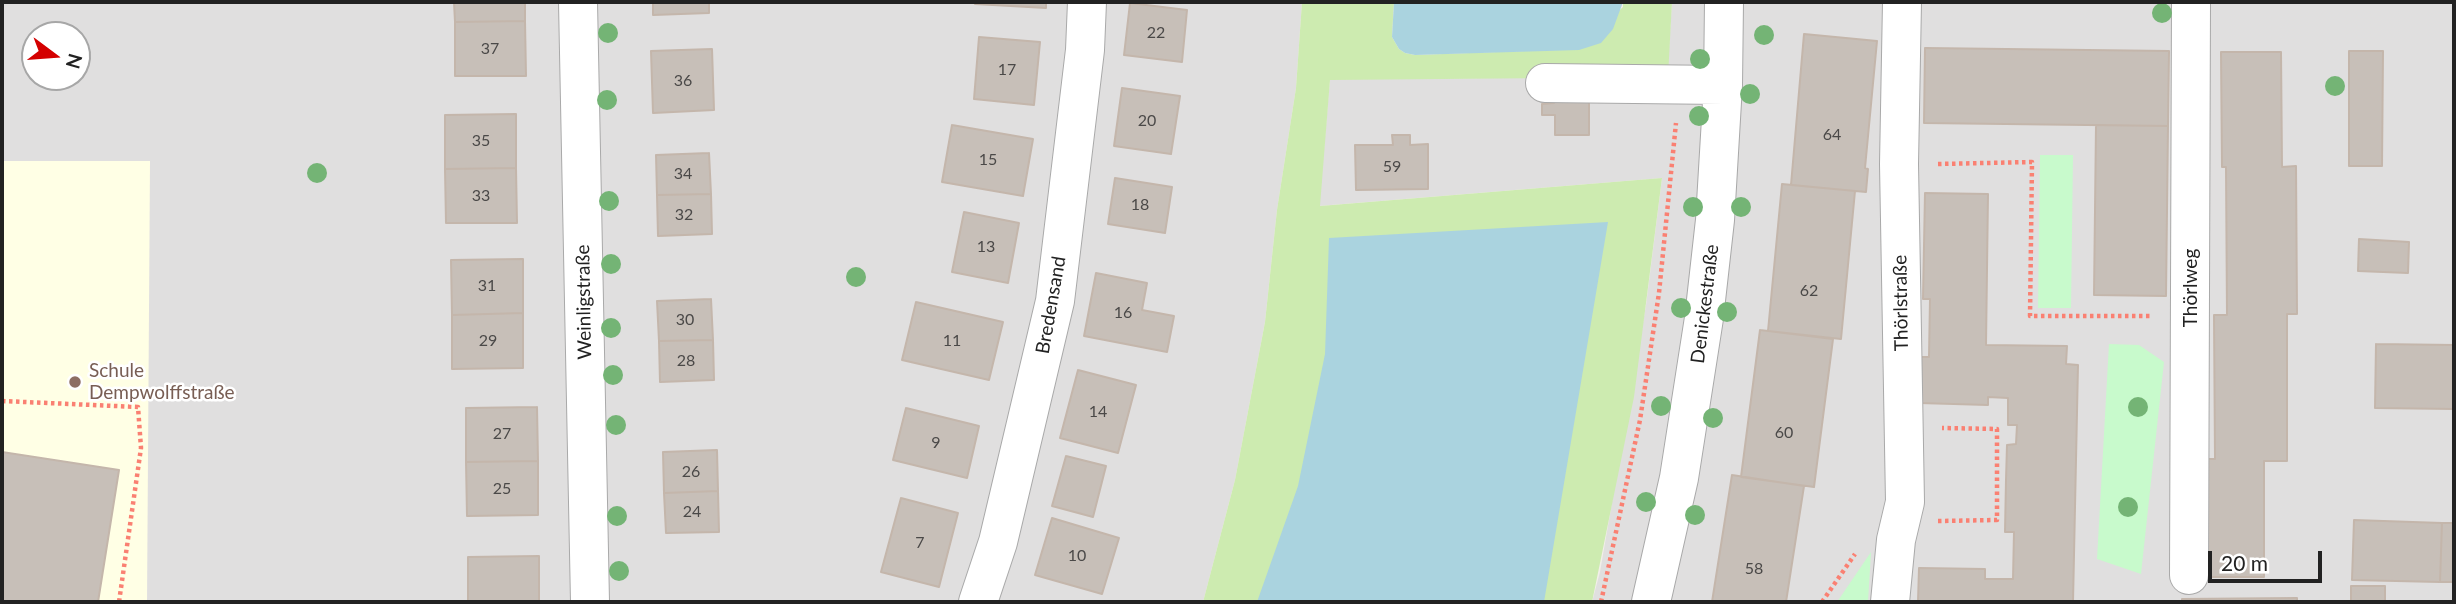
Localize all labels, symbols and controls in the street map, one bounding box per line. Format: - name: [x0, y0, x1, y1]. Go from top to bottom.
- north arrow: [21, 21, 91, 91]
- house number: 22: [1147, 23, 1165, 43]
- house number: 37: [481, 39, 499, 59]
- text: N: [62, 51, 88, 72]
- house number: 17: [998, 60, 1016, 80]
- house number: 36: [674, 71, 692, 91]
- house number: 20: [1138, 111, 1156, 131]
- house number: 64: [1823, 125, 1841, 145]
- house number: 35: [472, 131, 490, 151]
- house number: 15: [979, 150, 997, 170]
- house number: 59: [1383, 157, 1401, 177]
- house number: 34: [674, 164, 692, 184]
- house number: 33: [472, 186, 490, 206]
- house number: 18: [1131, 195, 1149, 215]
- house number: 32: [675, 205, 693, 225]
- house number: 13: [977, 237, 995, 257]
- street label: Denickestraße: [1686, 243, 1724, 365]
- street label: Weinligstraße: [572, 244, 596, 360]
- street label: Thörlweg: [2180, 249, 2202, 327]
- street label: Bredensand: [1031, 254, 1071, 356]
- street label: Thörlstraße: [1889, 255, 1913, 351]
- house number: 31: [478, 276, 496, 296]
- house number: 62: [1800, 281, 1818, 301]
- house number: 16: [1114, 303, 1132, 323]
- house number: 30: [676, 310, 694, 330]
- house number: 29: [479, 331, 497, 351]
- house number: 11: [943, 331, 961, 351]
- house number: 28: [677, 351, 695, 371]
- place label: Schule Dempwolffstraße: [89, 360, 235, 404]
- marker: Schule Dempwolffstraße: [67, 374, 83, 390]
- house number: 14: [1089, 402, 1107, 422]
- house number: 60: [1775, 423, 1793, 443]
- house number: 27: [493, 424, 511, 444]
- house number: 9: [931, 433, 941, 453]
- house number: 26: [682, 462, 700, 482]
- house number: 25: [493, 479, 511, 499]
- house number: 24: [683, 502, 701, 522]
- house number: 7: [915, 533, 925, 553]
- scale bar: [2211, 538, 2325, 582]
- house number: 10: [1068, 546, 1086, 566]
- text: 20 m: [2221, 550, 2268, 575]
- house number: 58: [1745, 559, 1763, 579]

